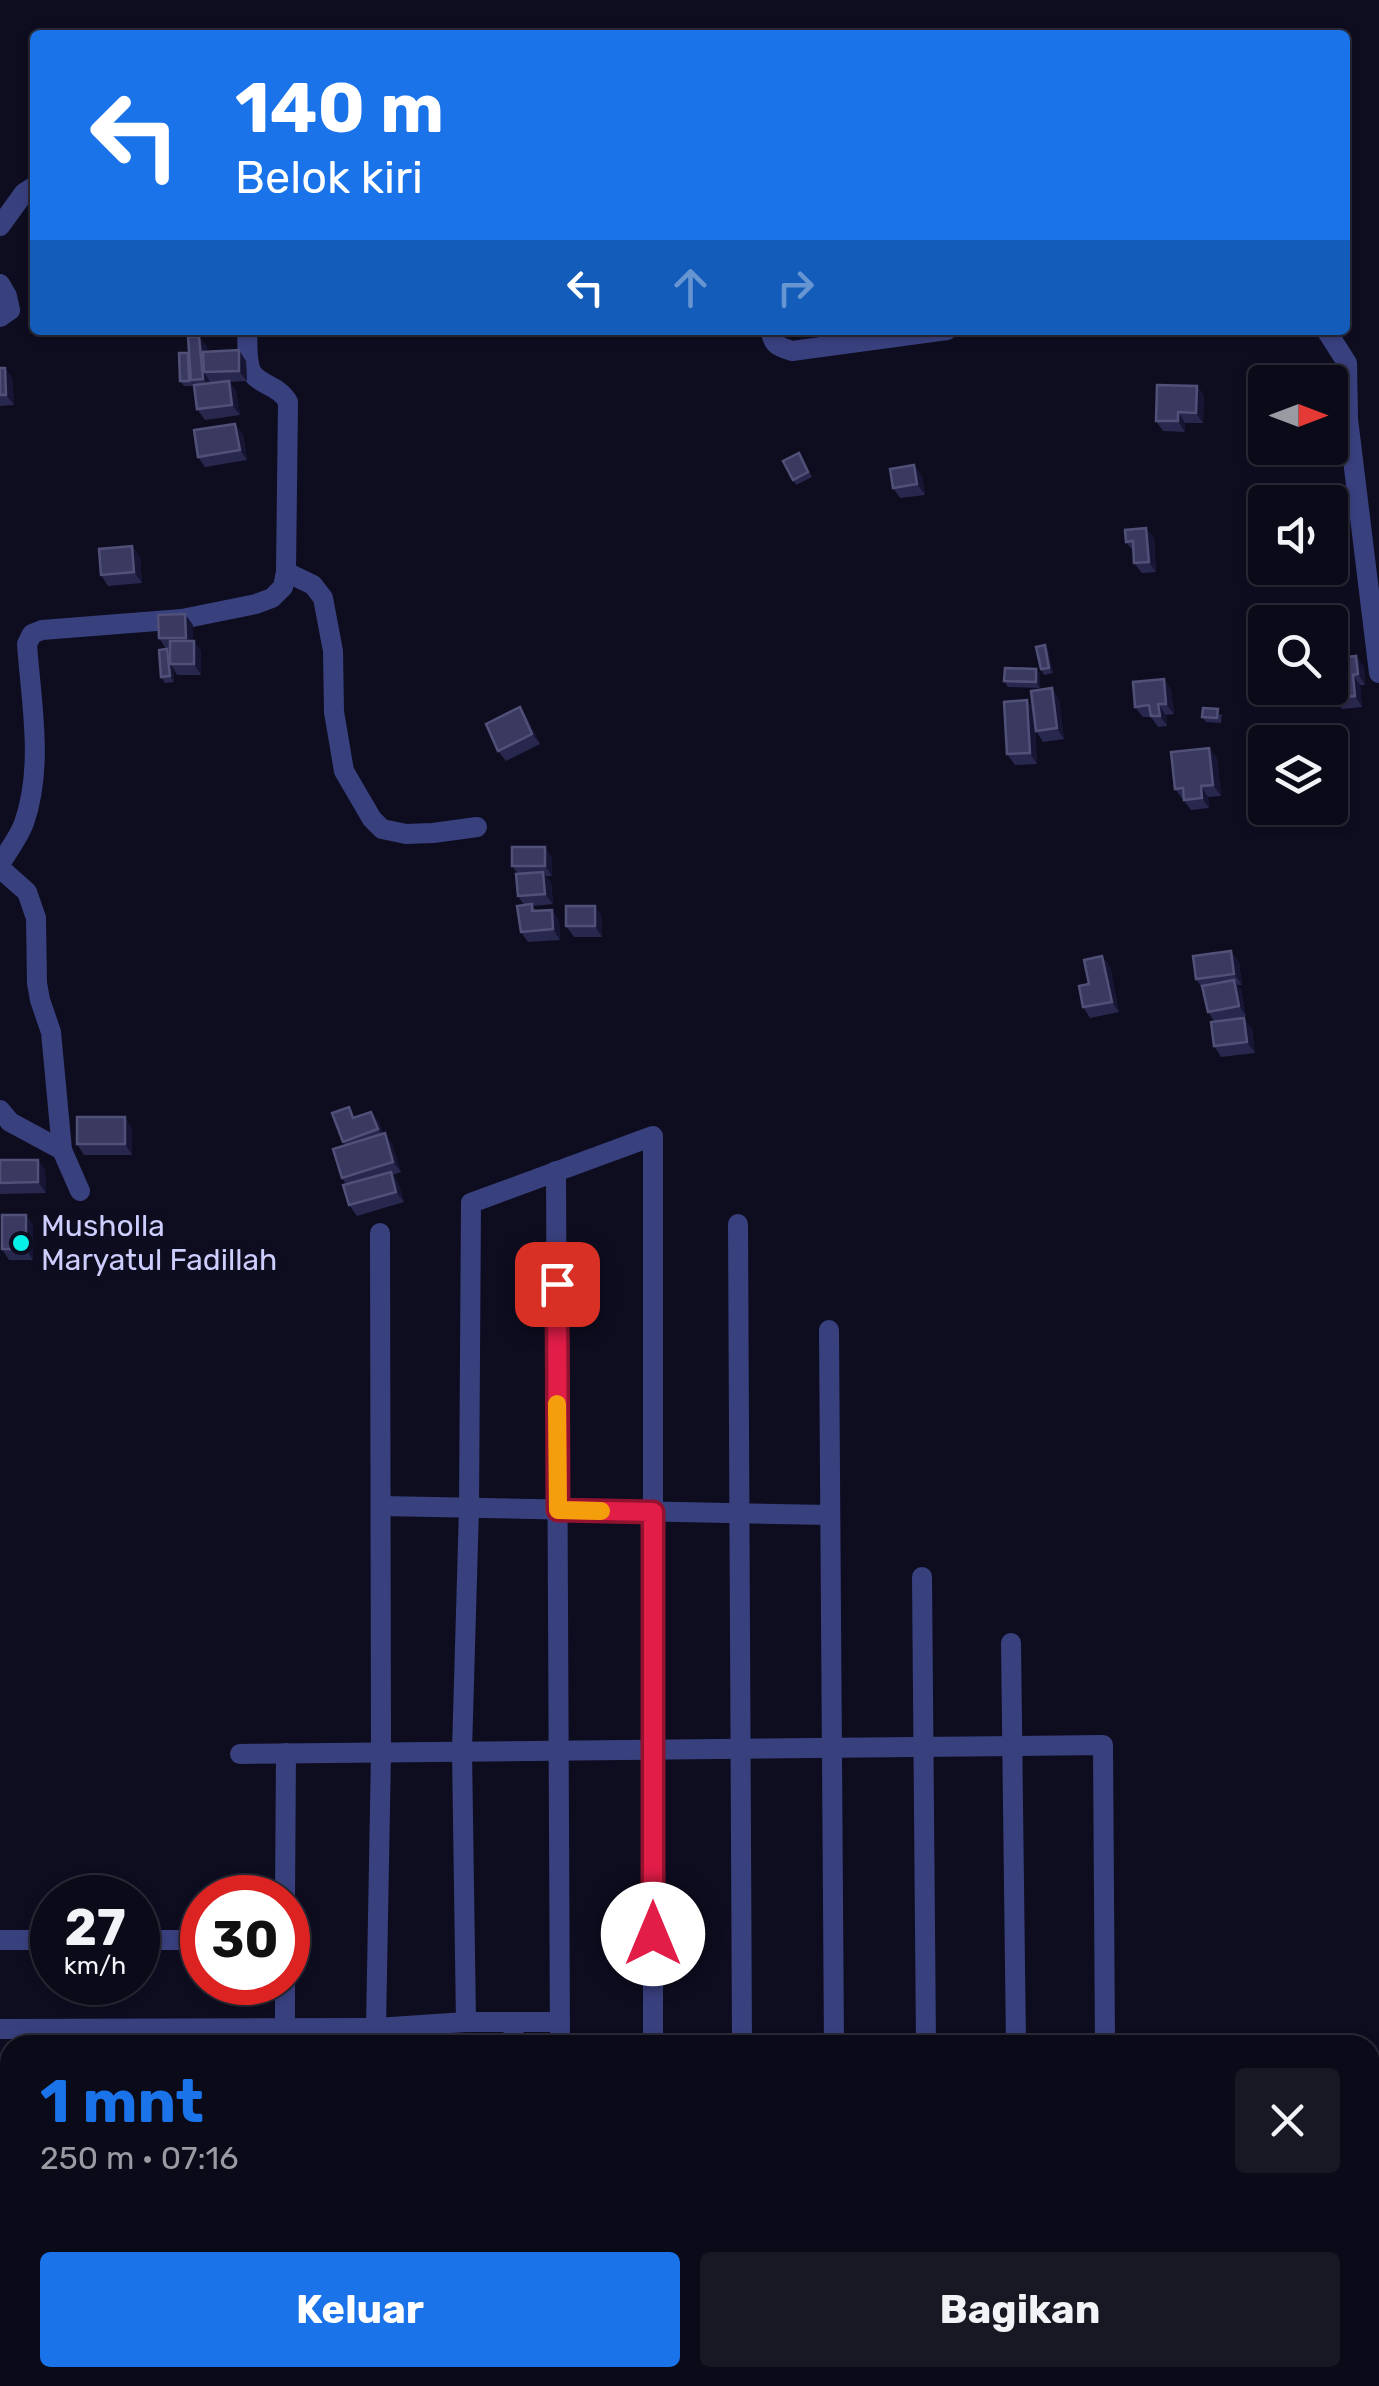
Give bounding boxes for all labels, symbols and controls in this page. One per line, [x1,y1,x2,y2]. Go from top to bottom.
text: 140 m [235,67,444,150]
icon: left [70,70,200,200]
text: Belok kiri [235,151,423,204]
icon: left [558,260,613,315]
icon: ahead [663,260,718,315]
icon: right [768,260,823,315]
north arrow [1248,365,1348,465]
map controls [1248,365,1348,825]
button: sound [1248,485,1348,585]
button: search [1248,605,1348,705]
button: layers [1248,725,1348,825]
place label: Musholla Maryatul Fadillah [41,1208,277,1278]
marker: Musholla Maryatul Fadillah [10,1232,32,1254]
pin [515,1242,600,1327]
icon: arrive [530,1257,585,1312]
speed limit sign: 30 [180,1875,310,2005]
position arrow [601,1882,705,1986]
text: 27 [64,1898,126,1958]
text: km/h [64,1951,126,1980]
text: 1 mnt [40,2066,204,2137]
button: close [1235,2068,1340,2173]
text: 250 m · 07:16 [40,2139,239,2177]
button: Keluar [40,2252,680,2367]
button: Bagikan [700,2252,1340,2367]

